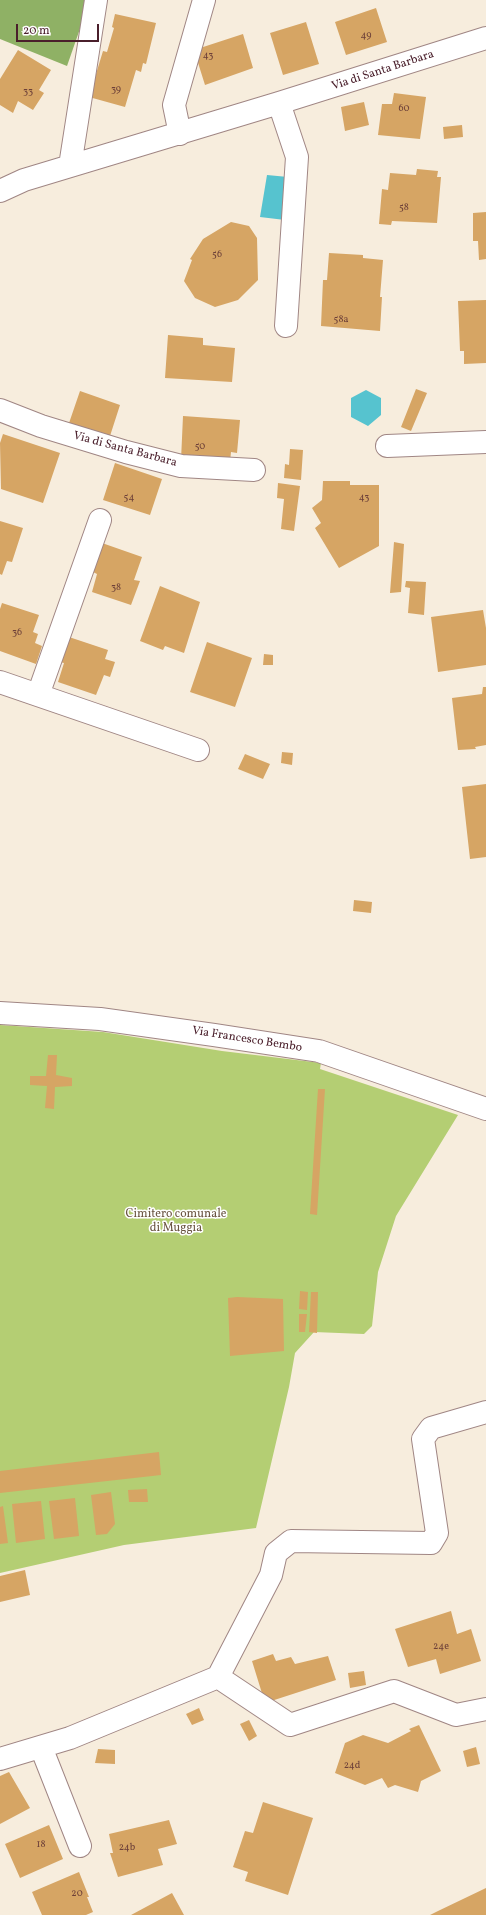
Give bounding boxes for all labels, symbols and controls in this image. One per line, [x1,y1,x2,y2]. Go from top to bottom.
scale bar [18,16,101,42]
text: 20 m [23,23,50,39]
house number: 49 [361,30,371,42]
street label: Via di Santa Barbara [330,48,436,94]
house number: 43 [203,50,213,62]
house number: 39 [111,84,121,96]
house number: 33 [23,86,33,98]
house number: 60 [398,103,410,115]
house number: 58 [399,202,409,214]
house number: 56 [212,249,222,261]
house number: 58a [334,314,348,326]
street label: Via di Santa Barbara [72,429,178,471]
house number: 50 [195,441,205,453]
house number: 54 [124,492,134,504]
house number: 43 [359,492,369,504]
house number: 38 [111,582,121,594]
house number: 36 [12,627,22,639]
street label: Via Francesco Bembo [191,1024,303,1056]
park label: Cimitero comunale di Muggia [126,1208,226,1236]
house number: 24e [433,1641,449,1653]
house number: 24d [344,1760,360,1772]
house number: 18 [37,1839,45,1851]
house number: 24b [119,1842,135,1854]
house number: 20 [71,1888,83,1900]

